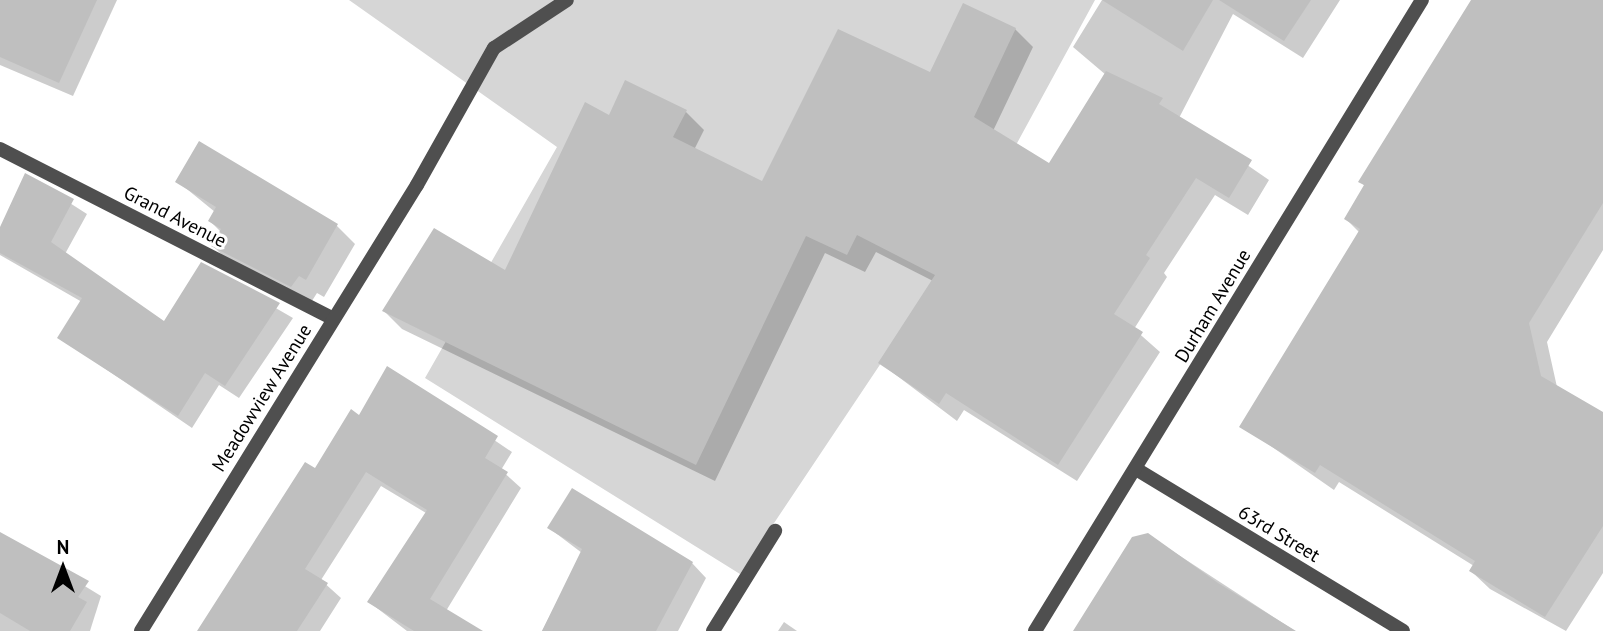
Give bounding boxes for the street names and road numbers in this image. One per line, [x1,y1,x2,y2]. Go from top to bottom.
street label: Grand Avenue [120,181,230,253]
street label: Durham Avenue [1170,245,1256,367]
street label: Meadowview Avenue [207,320,317,476]
street label: 63rd Street [1234,501,1324,567]

